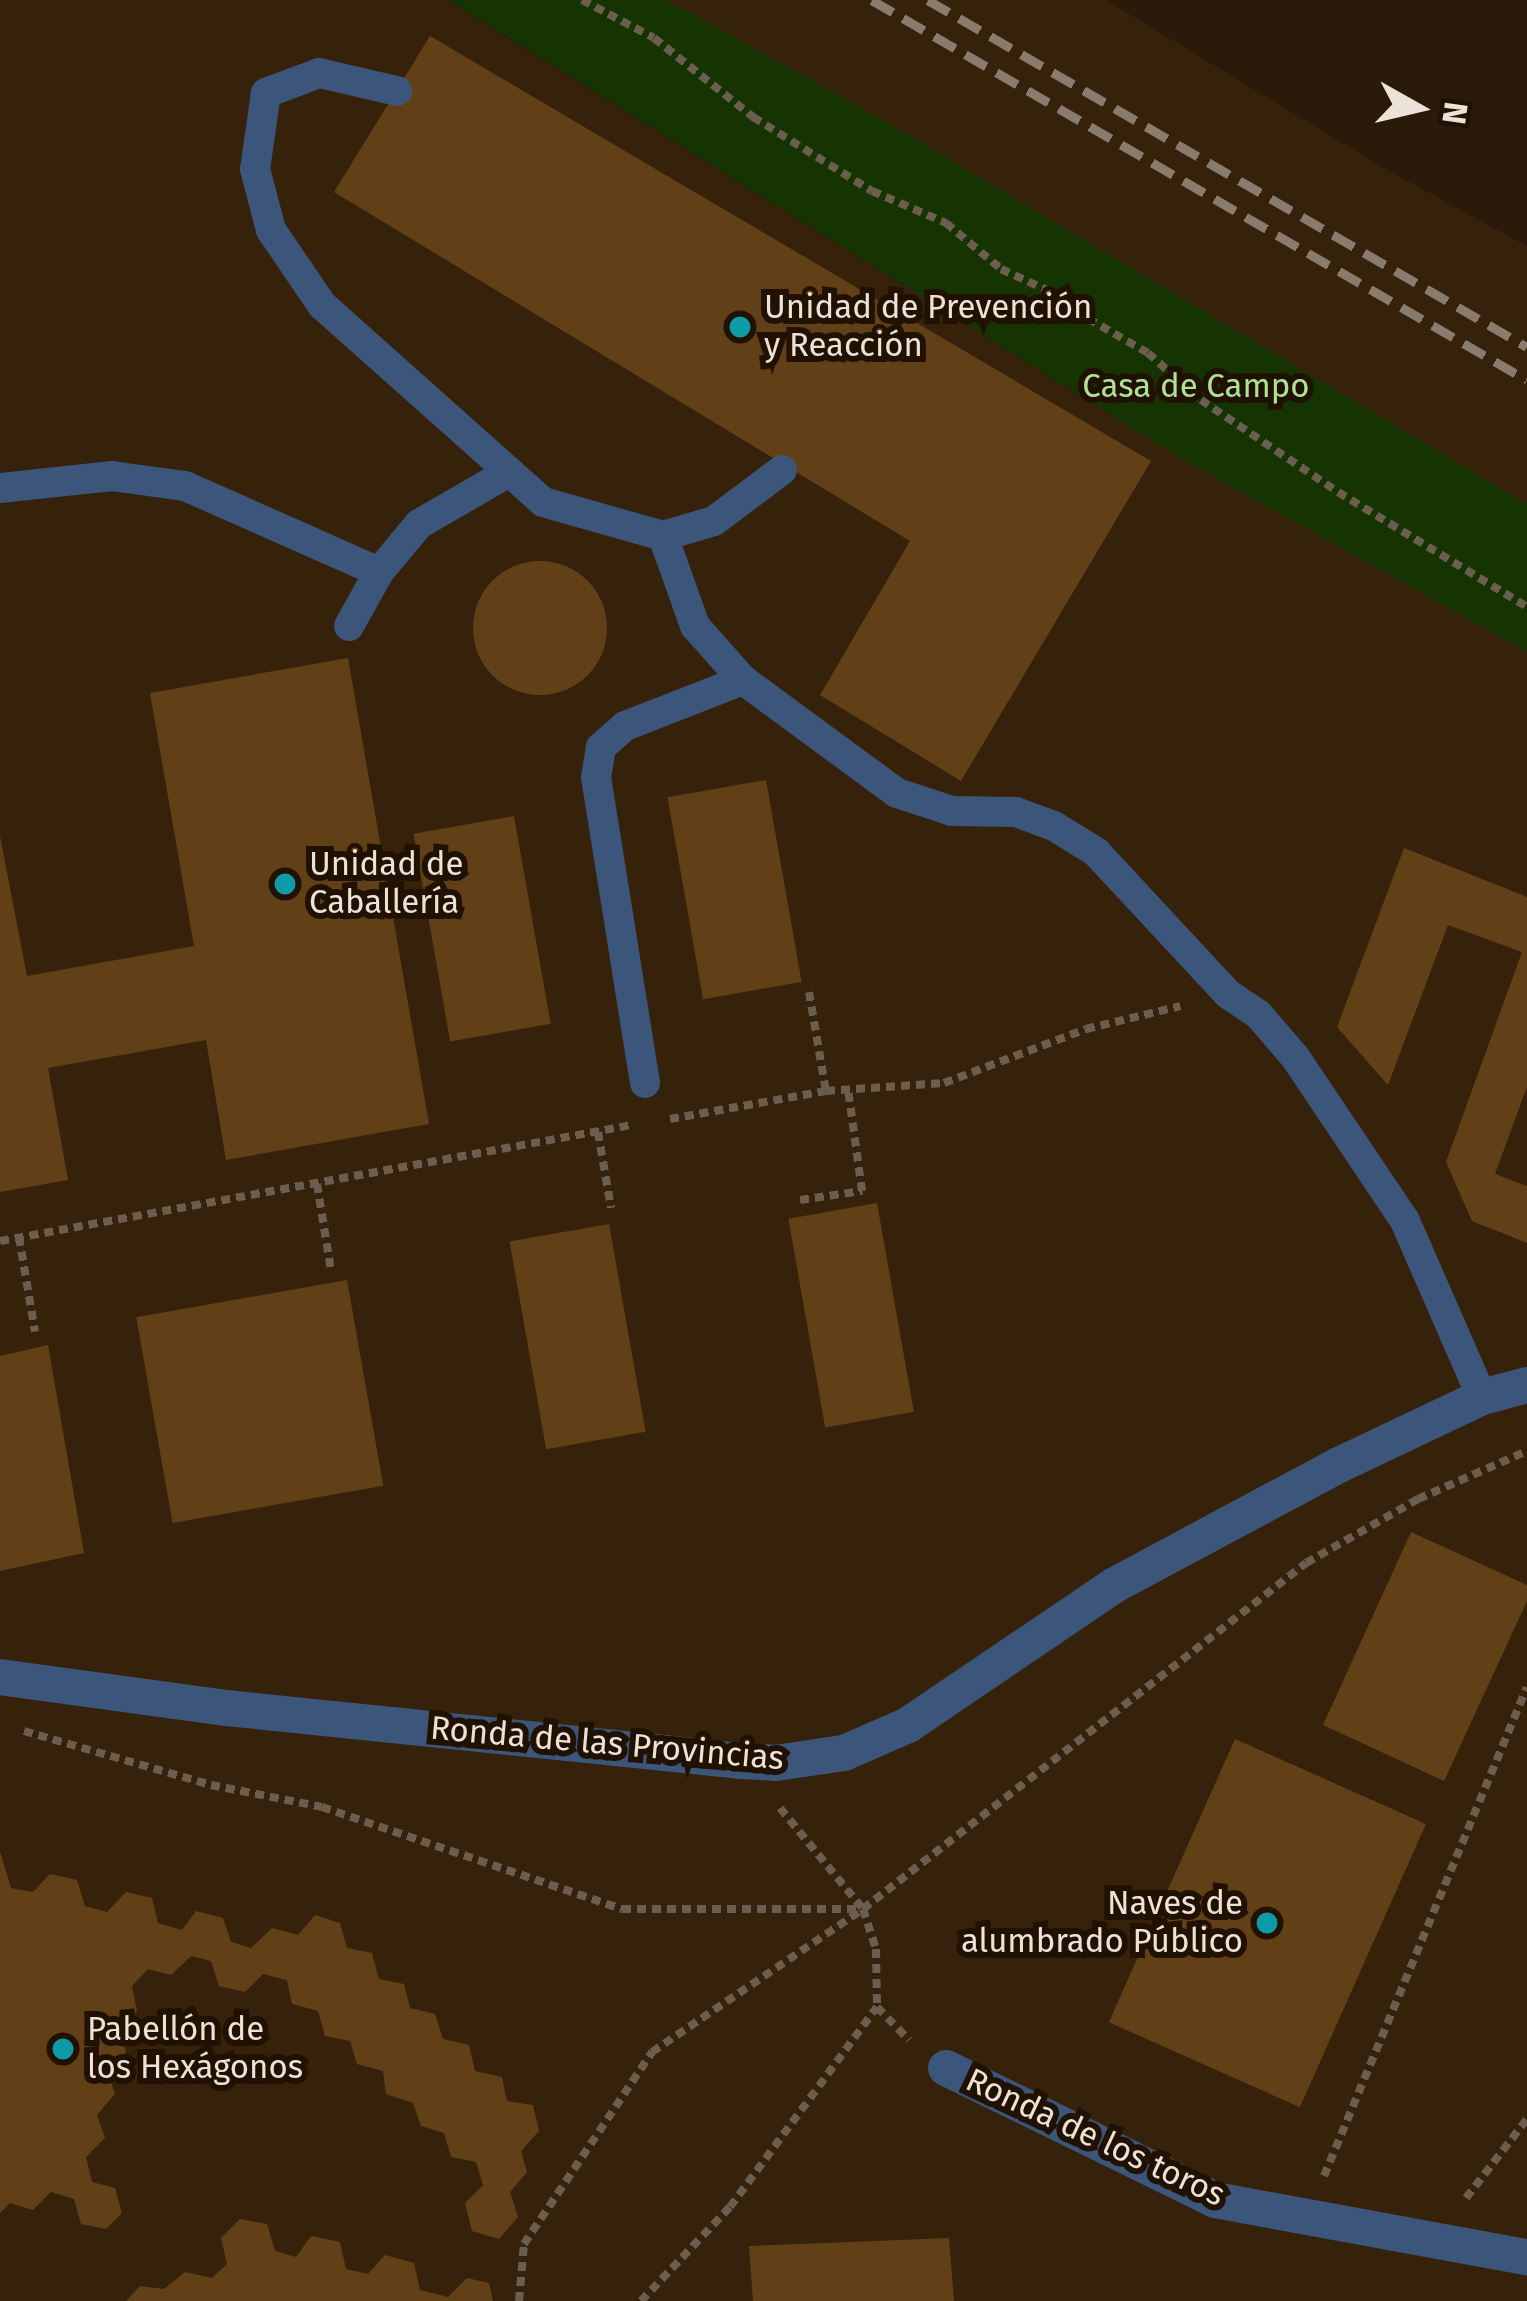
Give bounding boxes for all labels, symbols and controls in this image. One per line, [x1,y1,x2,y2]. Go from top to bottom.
north arrow [1359,48,1479,168]
text: N [1433,99,1476,127]
place label: Unidad de Prevención y Reacción [764,288,1092,366]
marker: Unidad de Prevención y Reacción [727,314,753,340]
park label: Casa de Campo [1082,367,1310,407]
place label: Unidad de Caballería [309,845,463,923]
marker: Unidad de Caballería [272,871,298,897]
street label: Ronda de las Provincias [429,1709,785,1779]
place label: Naves de alumbrado Público [961,1884,1243,1962]
marker: Naves de alumbrado Público [1254,1910,1280,1936]
place label: Pabellón de los Hexágonos [87,2010,303,2088]
marker: Pabellón de los Hexágonos [50,2036,76,2062]
street label: Ronda de los toros [959,2061,1231,2215]

